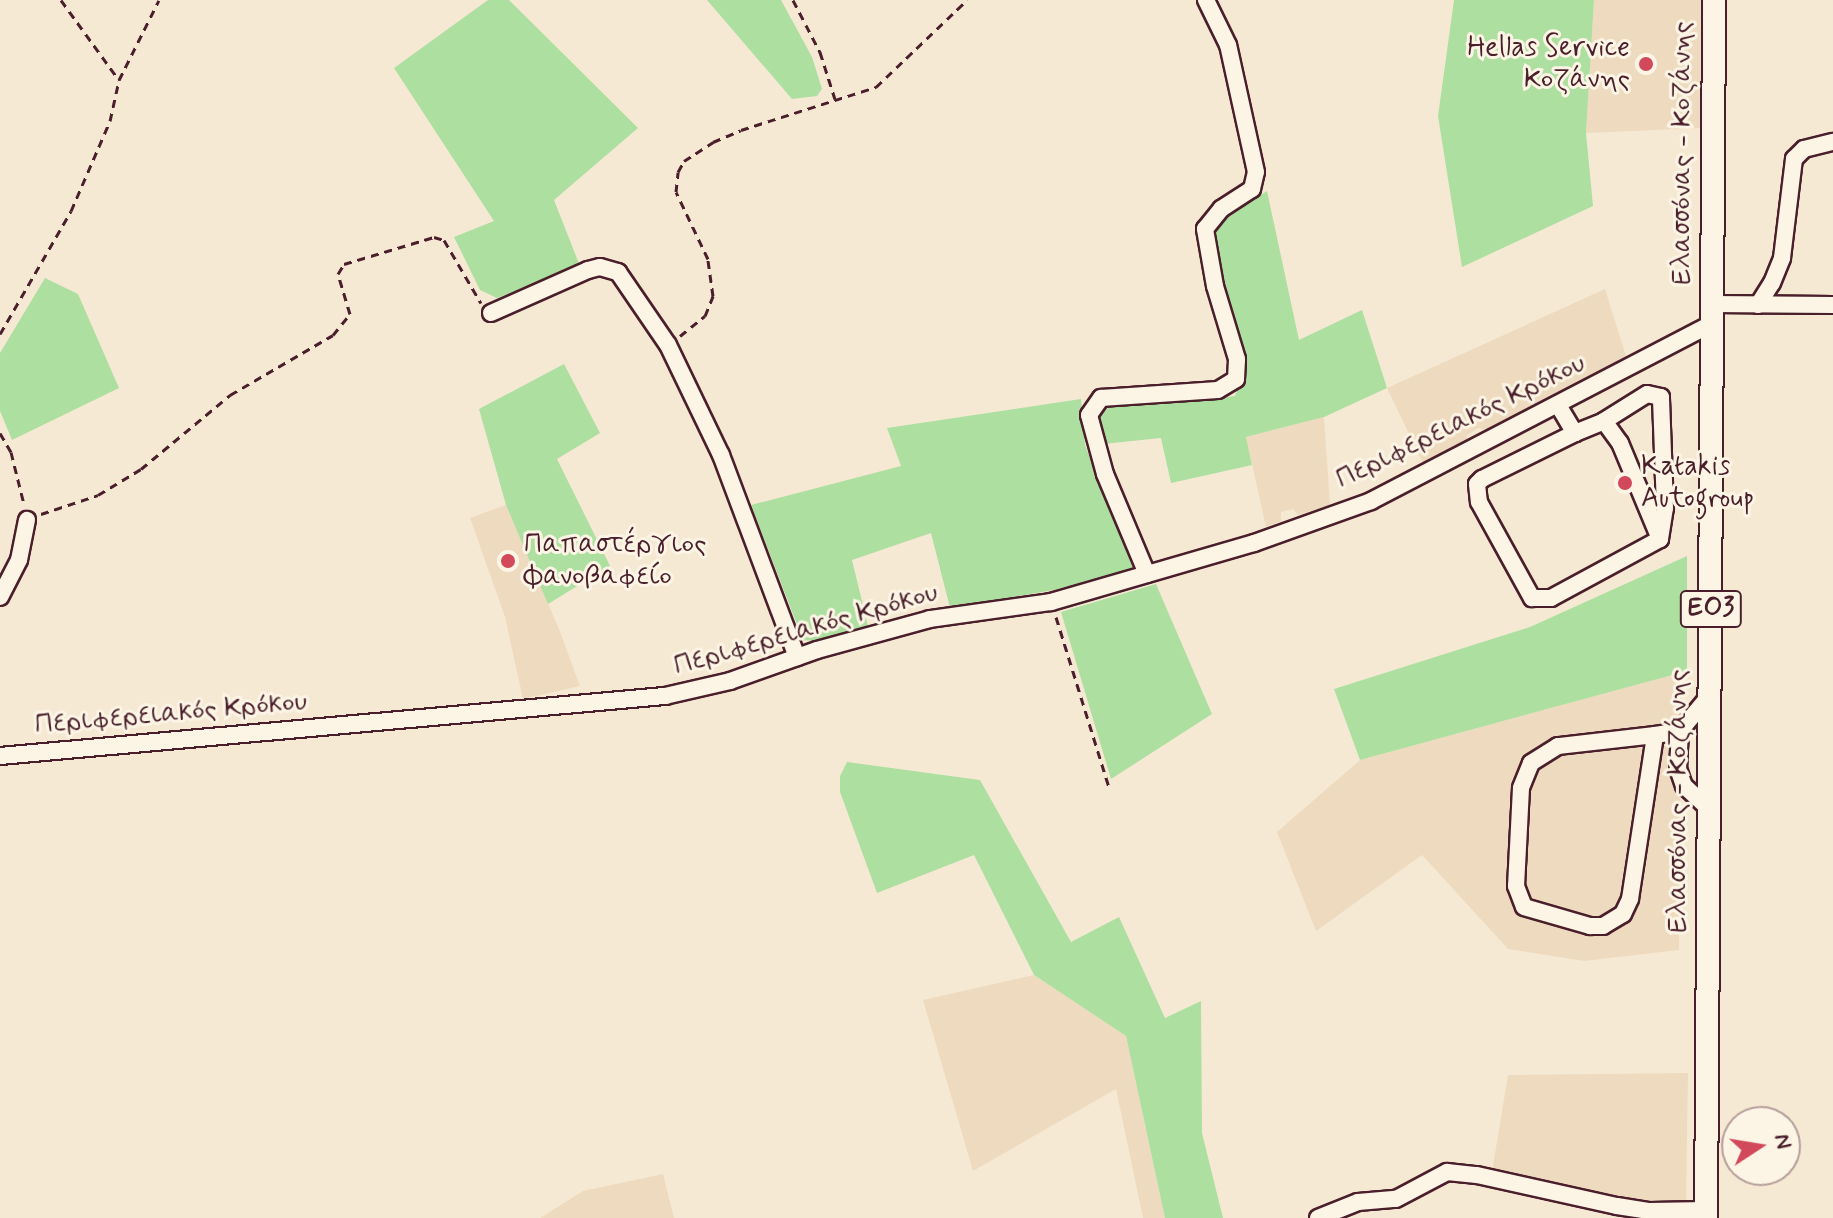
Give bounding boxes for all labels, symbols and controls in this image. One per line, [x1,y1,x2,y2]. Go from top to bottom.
street label: Ελασσόνας - Κοζάνης [1666,21,1700,285]
place label: Hellas Service Κοζάνης [1469,31,1630,97]
marker: Hellas Service Κοζάνης [1637,55,1655,73]
street label: Περιφερειακός Κρόκου [1331,347,1591,497]
place label: Katakis Autogroup [1641,450,1754,516]
marker: Katakis Autogroup [1616,474,1634,492]
place label: Παπαστέργιος Φανοβαφείο [524,528,706,594]
marker: Παπαστέργιος Φανοβαφείο [499,552,517,570]
street label: Περιφερειακός Κρόκου [670,576,942,684]
road number: ΕΟ3 [1679,587,1743,631]
street label: Ελασσόνας - Κοζάνης [1662,669,1696,933]
street label: Περιφερειακός Κρόκου [33,685,309,743]
north arrow [1721,1106,1801,1186]
text: N [1767,1131,1798,1152]

